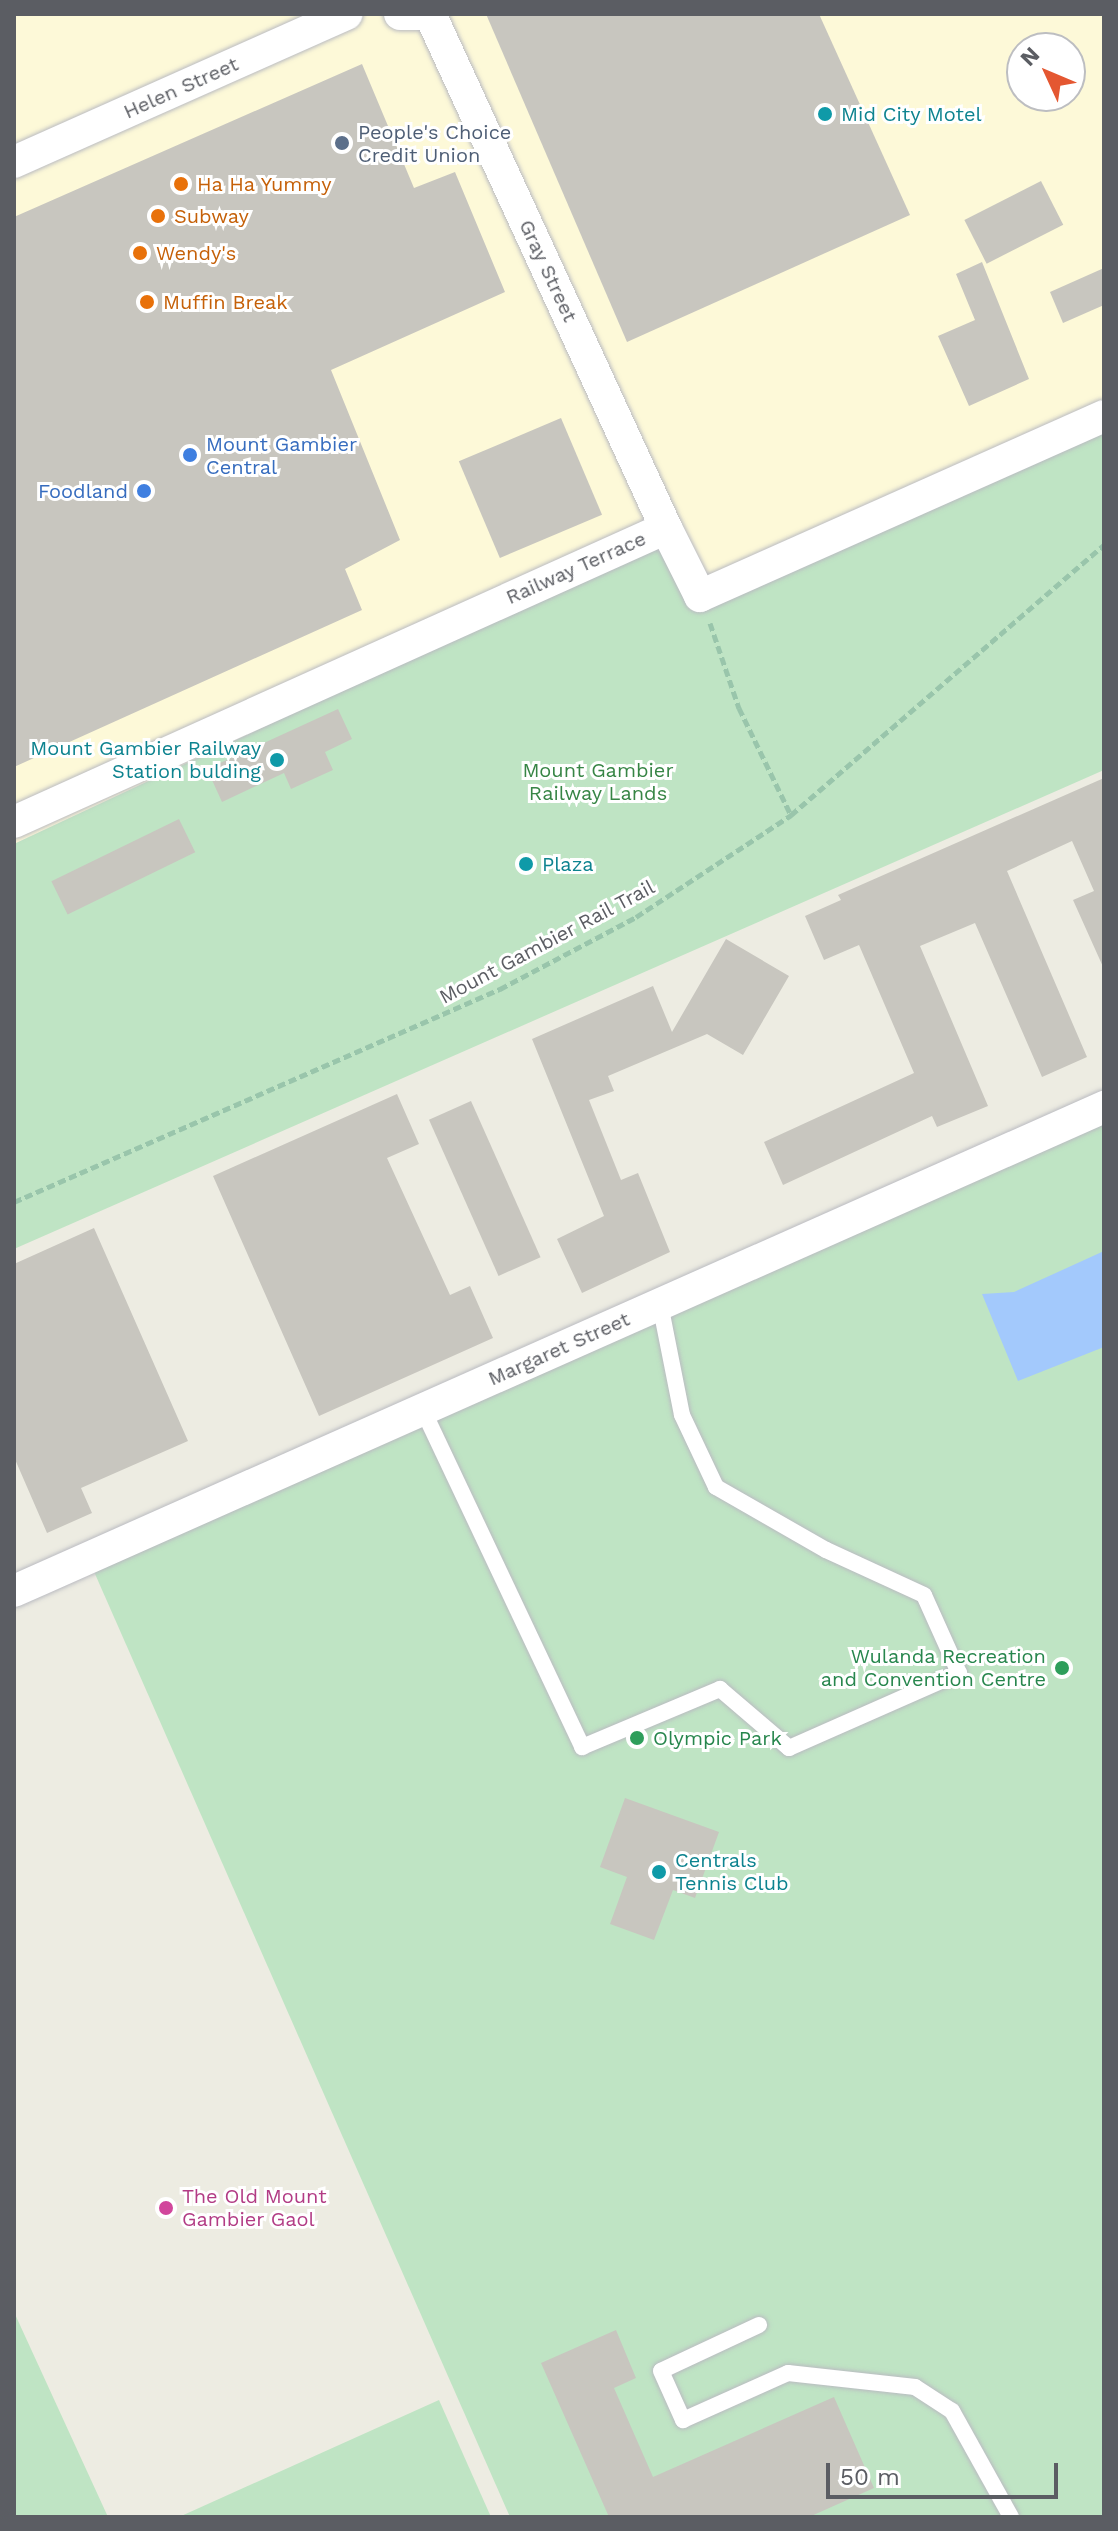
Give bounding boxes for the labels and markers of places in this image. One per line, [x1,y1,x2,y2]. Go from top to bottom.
place label: Mid City Motel [841,102,982,126]
marker: Mid City Motel [816,105,834,123]
place label: People's Choice Credit Union [358,120,511,167]
marker: People's Choice Credit Union [333,134,351,152]
place label: Ha Ha Yummy [197,172,333,196]
marker: Ha Ha Yummy [172,175,190,193]
place label: Subway [174,204,249,228]
marker: Subway [149,207,167,225]
place label: Wendy's [156,241,236,265]
marker: Wendy's [131,244,149,262]
place label: Muffin Break [163,290,288,314]
marker: Muffin Break [138,293,156,311]
place label: Mount Gambier Central [206,432,357,479]
marker: Mount Gambier Central [181,446,199,464]
place label: Foodland [38,479,128,503]
marker: Foodland [135,482,153,500]
place label: Mount Gambier Railway Station bulding [30,736,261,783]
marker: Mount Gambier Railway Station bulding [268,751,286,769]
place label: Plaza [542,852,594,876]
marker: Plaza [517,855,535,873]
place label: Wulanda Recreation and Convention Centre [821,1644,1046,1691]
marker: Wulanda Recreation and Convention Centre [1053,1659,1071,1677]
place label: Olympic Park [653,1726,782,1750]
marker: Olympic Park [628,1729,646,1747]
place label: Centrals Tennis Club [675,1848,789,1895]
marker: Centrals Tennis Club [650,1863,668,1881]
place label: The Old Mount Gambier Gaol [182,2184,327,2231]
marker: The Old Mount Gambier Gaol [157,2199,175,2217]

